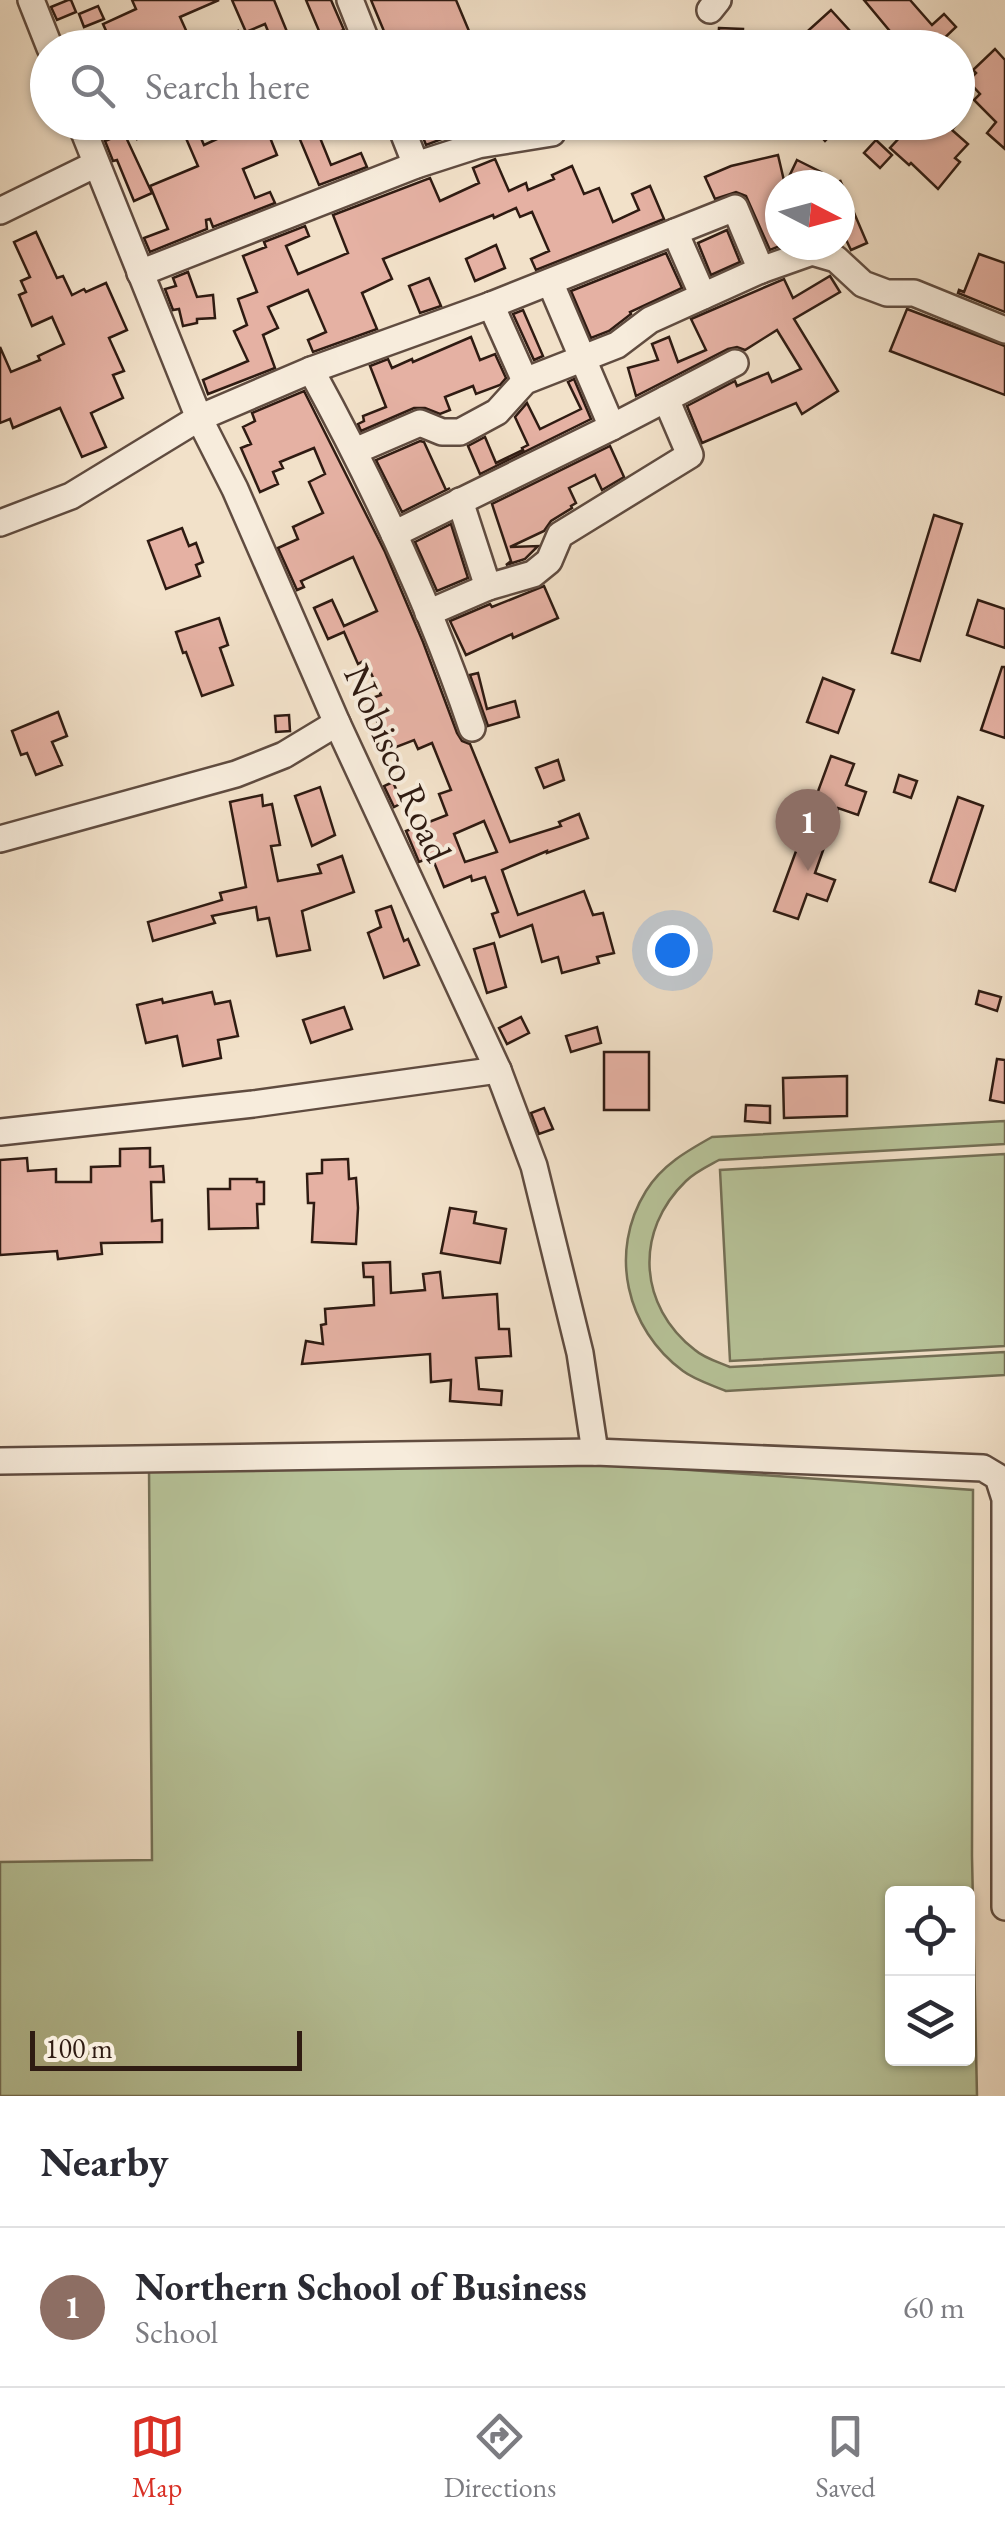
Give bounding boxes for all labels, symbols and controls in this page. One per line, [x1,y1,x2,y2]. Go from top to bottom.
search box [30,30,975,140]
icon: search [65,58,120,113]
text: Search here [145,61,310,110]
north arrow [765,170,855,260]
street label: Nobisco Road [333,657,464,870]
pin: 1 [776,788,840,871]
your location [647,925,698,976]
map controls [885,1886,975,2066]
button: locate [885,1886,975,1976]
button: layers [885,1976,975,2066]
scale bar [30,2026,302,2070]
text: 100 m [45,2030,113,2066]
text: Nearby [40,2134,169,2189]
text: Northern School of Business [135,2262,587,2311]
text: 1 [64,2286,81,2328]
text: 60 m [903,2286,965,2328]
text: School [135,2311,218,2353]
tab: Map [130,2409,185,2505]
tab: Directions [444,2409,556,2505]
tab: Saved [815,2409,875,2505]

